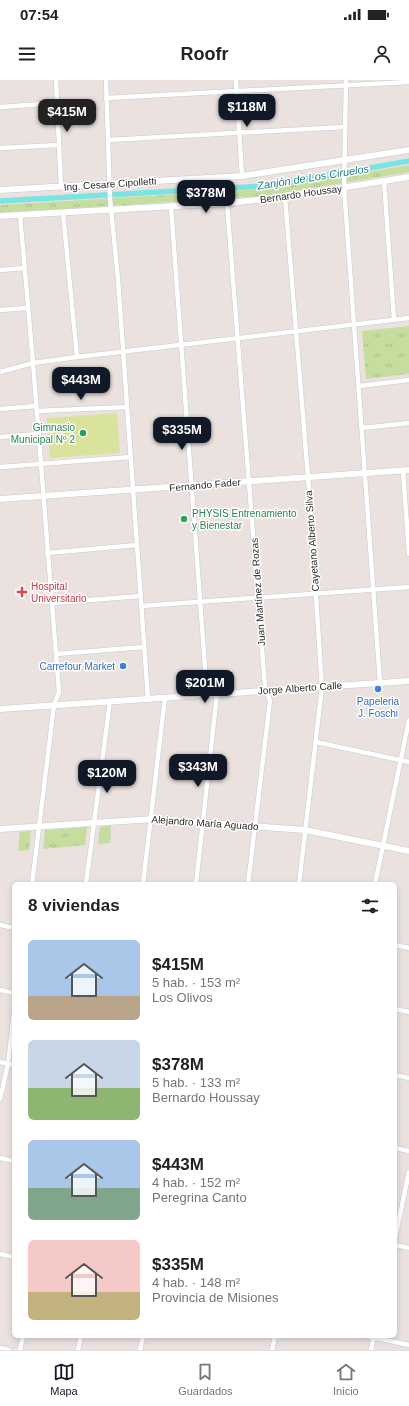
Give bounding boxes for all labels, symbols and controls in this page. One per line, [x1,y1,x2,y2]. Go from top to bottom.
text: 07:54 [20,6,58,23]
icon: menu [16,43,38,65]
icon: person [371,43,393,65]
text: Roofr [181,44,229,64]
pin: $118M [219,94,275,128]
pin: $415M [39,99,95,133]
text: $118M [227,99,267,114]
text: $415M [47,104,87,119]
water label: Zanjón de Los Ciruelos [255,162,370,192]
street label: Ing. Cesare Cipolletti [63,175,157,193]
pin: $378M [178,180,234,214]
street label: Bernardo Houssay [259,183,343,205]
text: $378M [186,185,226,200]
pin: $443M [53,367,109,401]
text: $443M [61,372,101,387]
pin: $335M [154,417,210,451]
place label: Gimnasio Municipal Nº 2 [11,422,75,445]
text: $335M [162,422,202,437]
marker: Gimnasio Municipal Nº 2 [78,428,88,438]
street label: Fernando Fader [169,476,242,494]
street label: Cayetano Alberto Silva [303,490,321,592]
place label: PHYSIS Entrenamiento y Bienestar [192,508,297,531]
marker: PHYSIS Entrenamiento y Bienestar [179,514,189,524]
street label: Juan Martínez de Rozas [249,538,267,646]
place label: Hospital Universitario [31,581,87,604]
marker: Hospital Universitario [16,586,28,598]
place label: Carrefour Market [39,661,115,672]
marker: Carrefour Market [118,661,128,671]
pin: $201M [177,670,233,704]
text: $201M [185,675,225,690]
street label: Jorge Alberto Calle [257,680,343,696]
marker: Papeleria J. Foschi [373,684,383,694]
place label: Papeleria J. Foschi [357,696,400,719]
pin: $343M [170,754,226,788]
text: $343M [178,759,218,774]
pin: $120M [79,760,135,794]
text: $120M [87,765,127,780]
street label: Alejandro María Aguado [151,814,259,832]
icon: filters [359,895,381,917]
text: 8 viviendas [28,896,120,915]
text: $415M [152,955,204,974]
icon: home [60,956,108,1004]
text: 5 hab. · 153 m² [152,975,240,990]
text: Los Olivos [152,990,213,1005]
text: $378M [152,1055,204,1074]
icon: home [60,1056,108,1104]
text: 5 hab. · 133 m² [152,1075,240,1090]
text: Bernardo Houssay [152,1090,260,1105]
text: $443M [152,1155,204,1174]
icon: home [60,1156,108,1204]
text: 4 hab. · 152 m² [152,1175,240,1190]
text: Peregrina Canto [152,1190,247,1205]
text: $335M [152,1255,204,1274]
icon: home [60,1256,108,1304]
text: 4 hab. · 148 m² [152,1275,240,1290]
text: Provincia de Misiones [152,1290,278,1305]
tab: Mapa [50,1361,78,1397]
tab: Guardados [178,1361,233,1397]
tab: Inicio [333,1361,359,1397]

